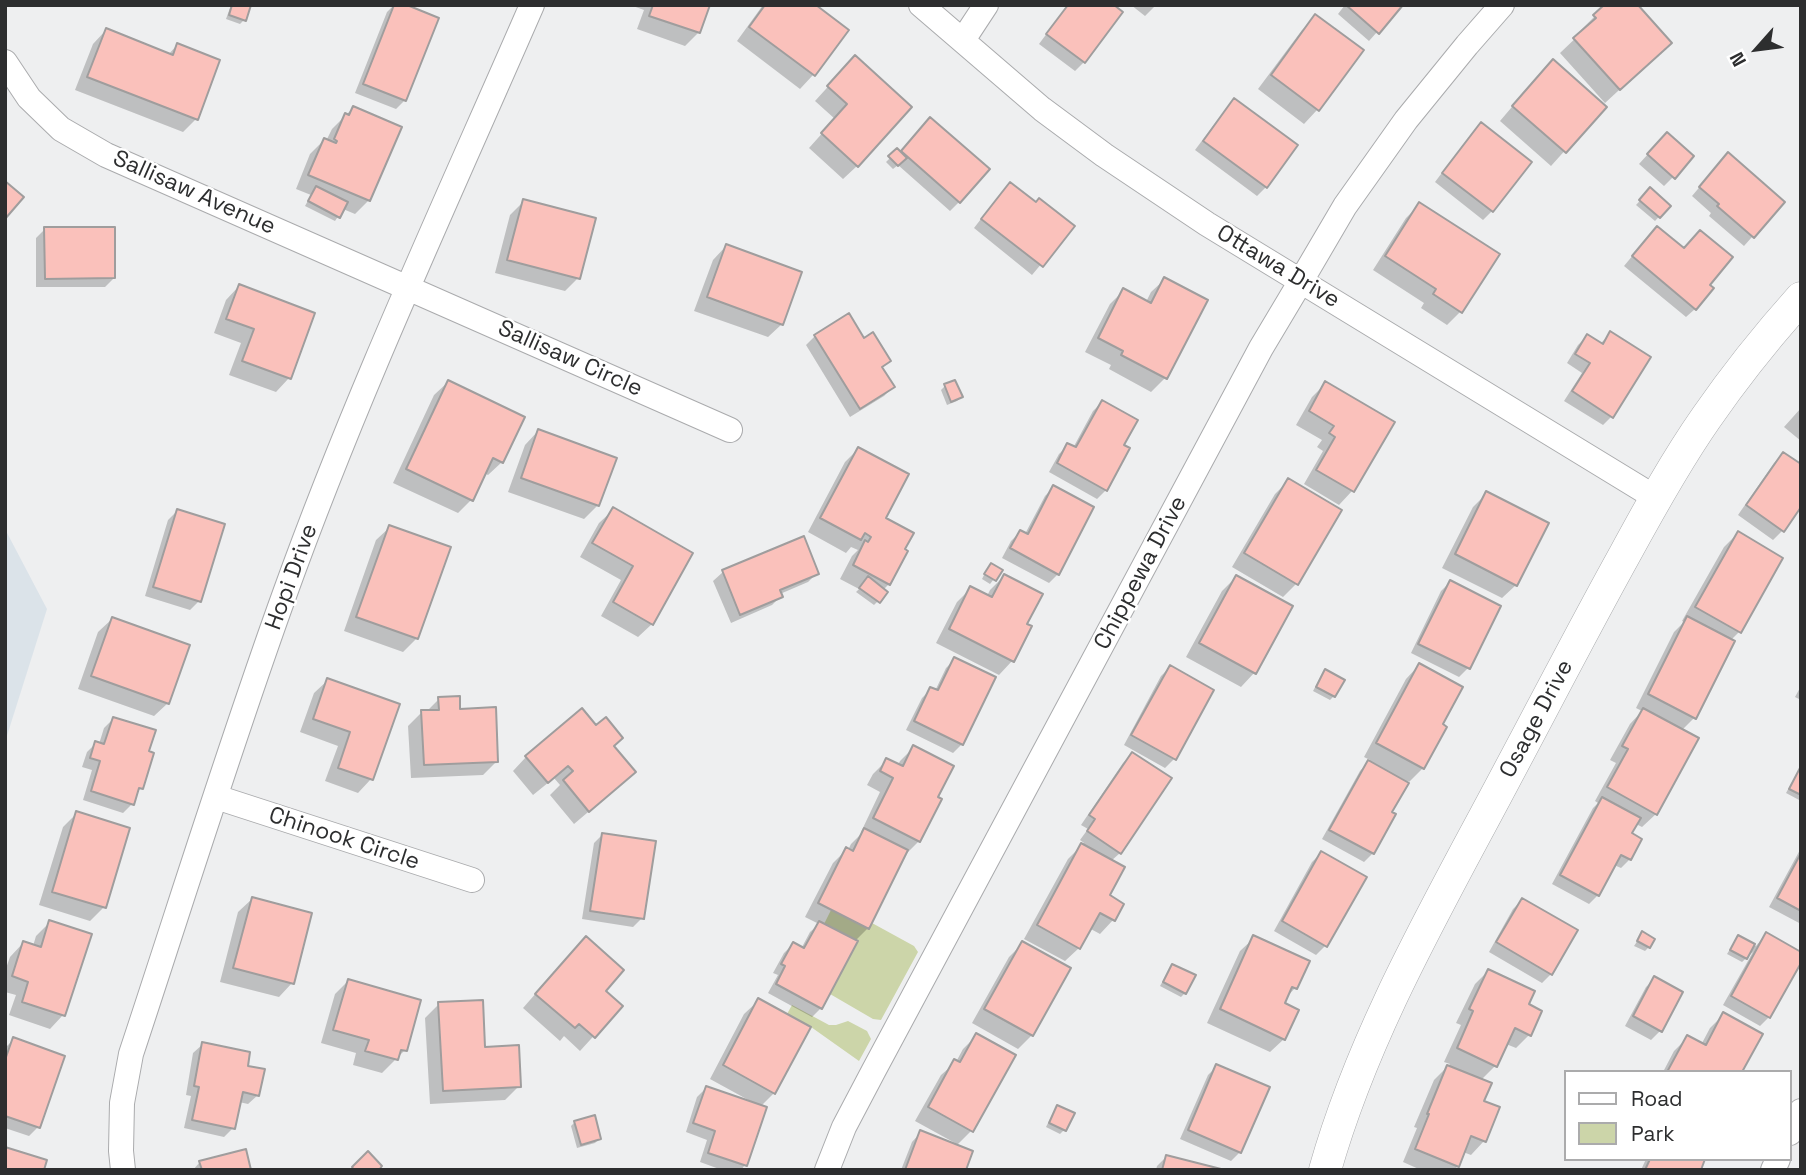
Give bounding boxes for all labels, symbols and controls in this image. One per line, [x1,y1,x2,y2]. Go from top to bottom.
north arrow [1722,14,1792,84]
text: N [1724,48,1752,71]
street label: Sallisaw Avenue [109,145,279,241]
street label: Ottawa Drive [1211,219,1345,315]
street label: Sallisaw Circle [493,315,647,403]
street label: Chippewa Drive [1089,491,1193,655]
street label: Hopi Drive [260,520,324,634]
street label: Osage Drive [1494,655,1580,783]
street label: Chinook Circle [265,802,423,876]
legend [1564,1070,1792,1161]
text: Road [1631,1085,1683,1112]
text: Park [1631,1120,1675,1147]

